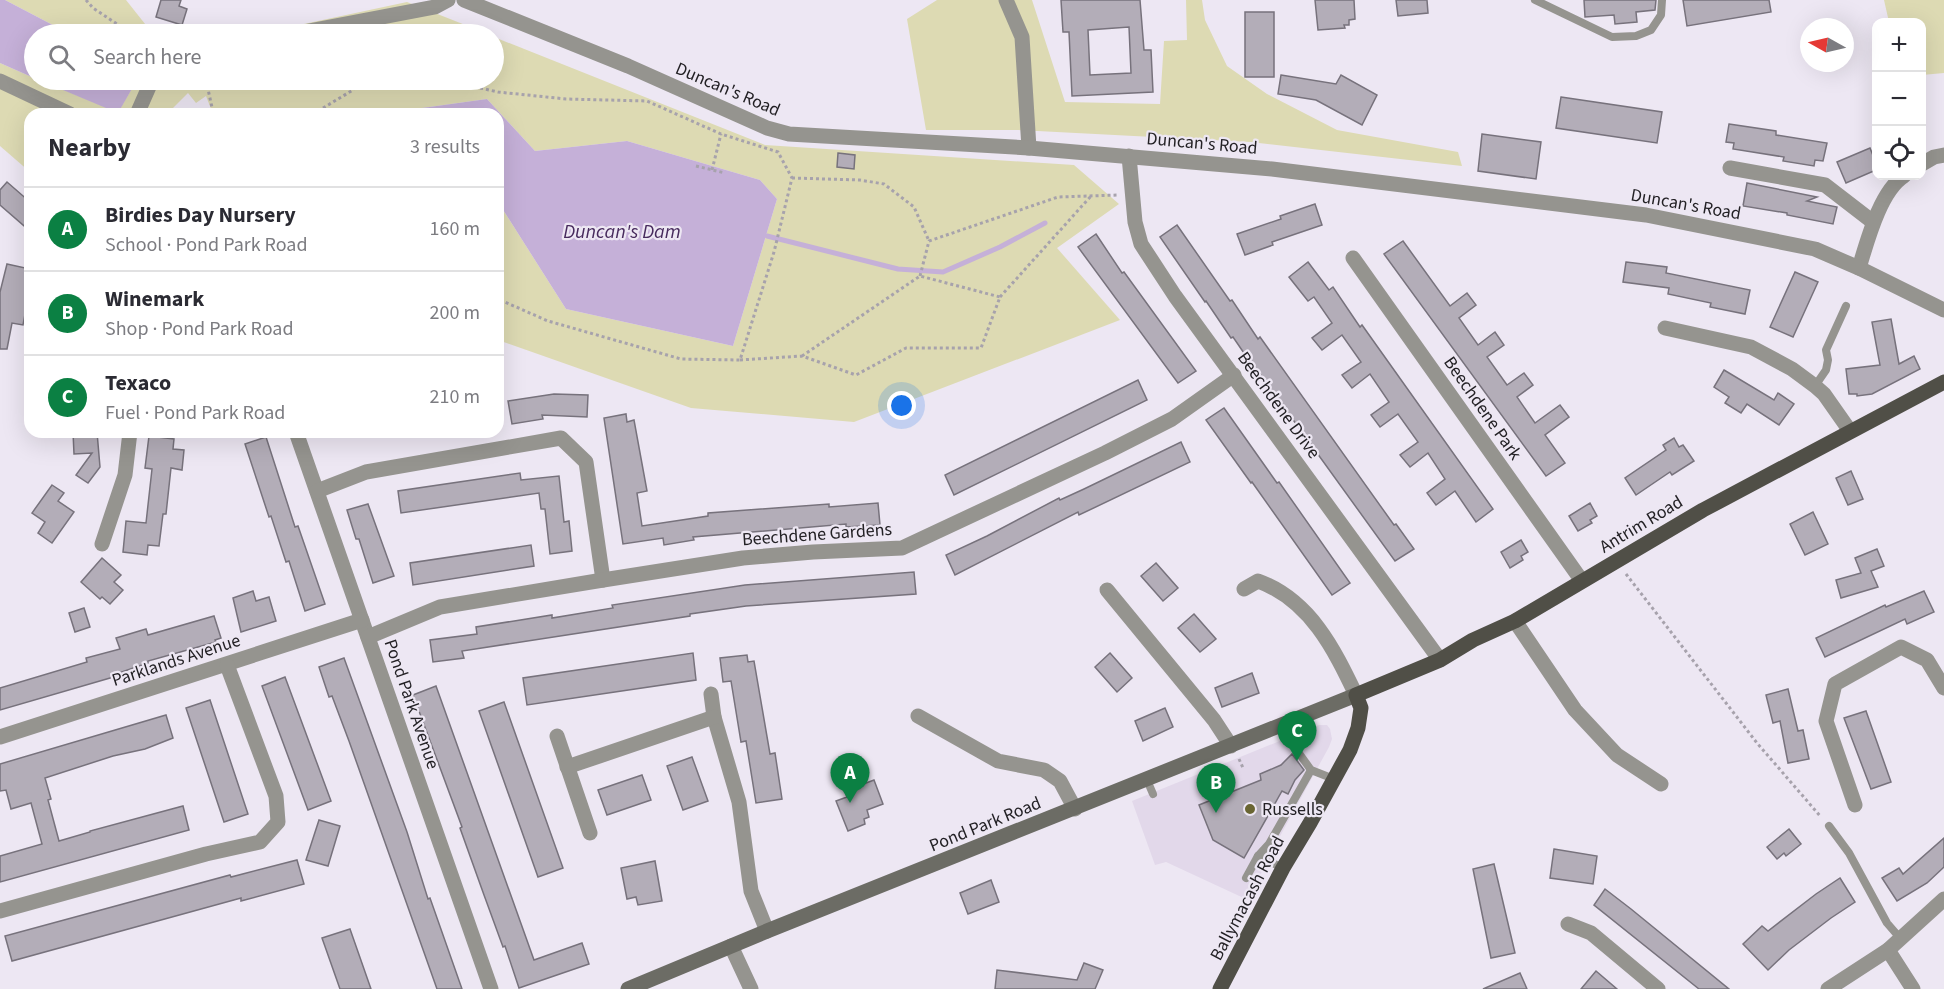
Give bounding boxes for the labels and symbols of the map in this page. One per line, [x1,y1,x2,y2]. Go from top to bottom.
north arrow [1800,18,1854,72]
street label: Duncan's Road [672,56,784,123]
street label: Duncan's Road [1145,126,1259,161]
street label: Duncan's Road [1629,182,1743,226]
water label: Duncan's Dam [563,218,681,246]
street label: Beechdene Drive [1231,347,1326,464]
street label: Beechdene Park [1438,351,1528,465]
your location [887,391,916,420]
street label: Antrim Road [1595,490,1688,559]
street label: Beechdene Gardens [741,517,893,552]
street label: Parklands Avenue [109,628,244,693]
street label: Pond Park Avenue [378,636,445,772]
pin: C [1278,712,1316,761]
pin: A [830,754,870,803]
pin: B [1196,764,1236,813]
street label: Pond Park Road [925,791,1045,858]
place label: Russells [1262,797,1323,822]
marker: Russells [1243,802,1257,816]
street label: Ballymacash Road [1204,831,1291,965]

